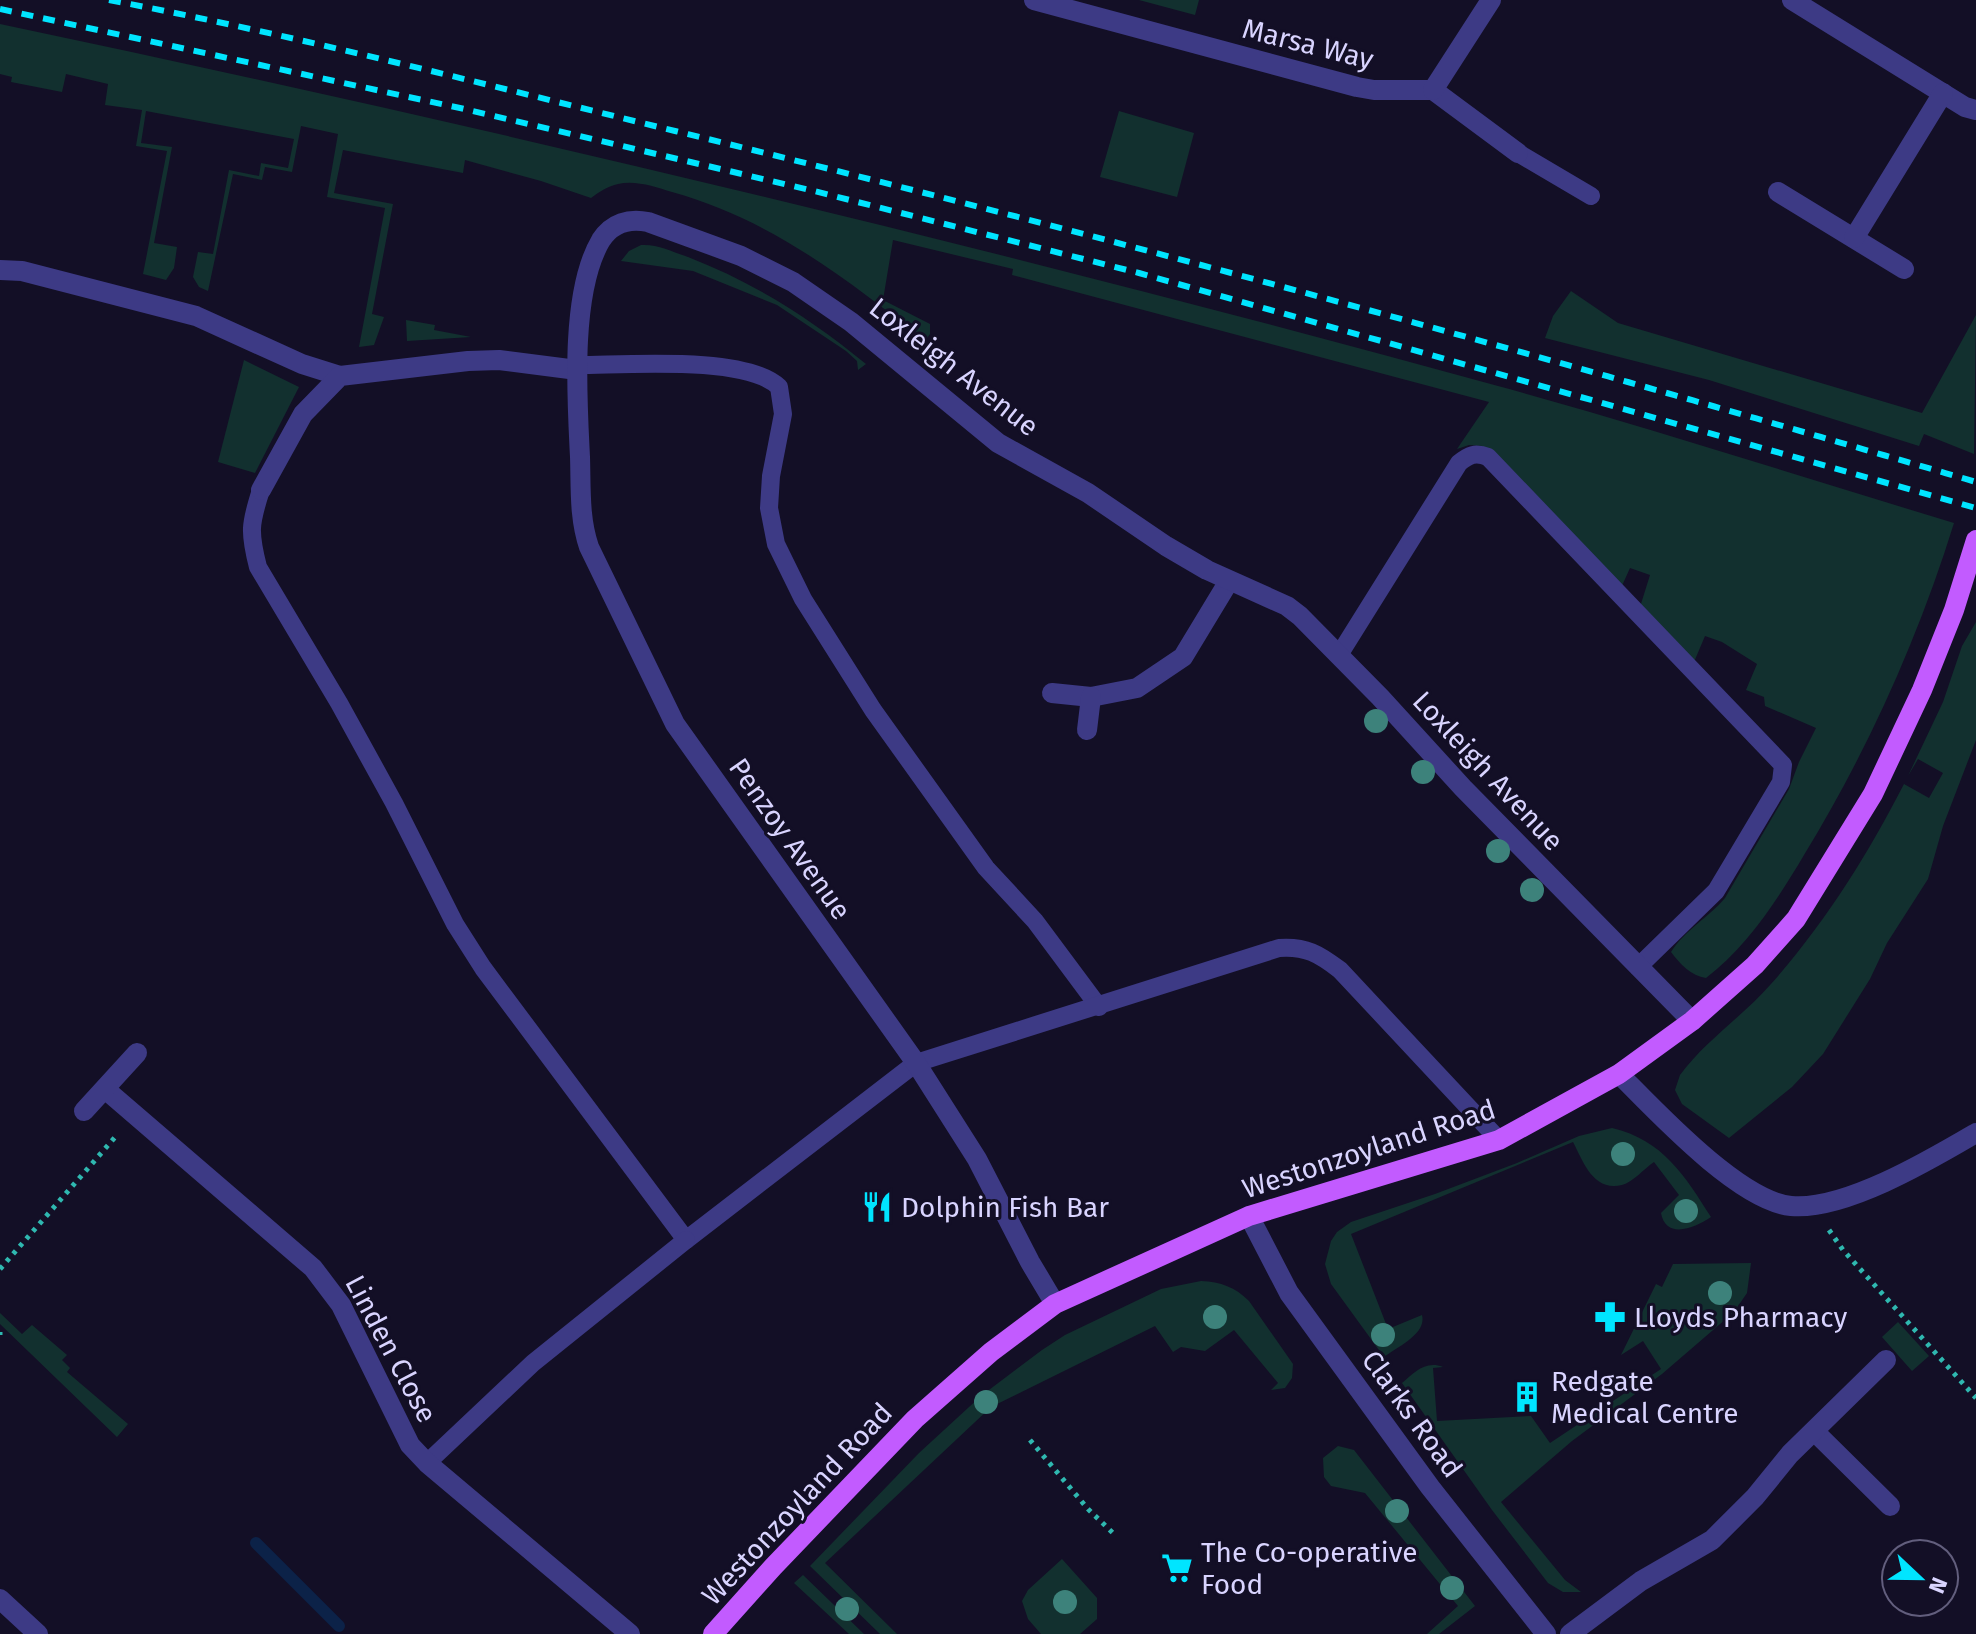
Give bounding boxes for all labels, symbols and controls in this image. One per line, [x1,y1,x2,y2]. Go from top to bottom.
street label: Marsa Way [1239,12,1377,76]
street label: Loxleigh Avenue [863,291,1045,443]
street label: Loxleigh Avenue [1406,685,1570,857]
street label: Penzoy Avenue [722,752,858,926]
street label: Westonzoyland Road [1238,1092,1500,1206]
restaurant icon: Dolphin Fish Bar [860,1190,894,1224]
place label: Dolphin Fish Bar [901,1191,1109,1224]
street label: Linden Close [338,1270,444,1428]
pharmacy icon: Lloyds Pharmacy [1593,1300,1627,1334]
place label: Lloyds Pharmacy [1634,1301,1848,1334]
street label: Clarks Road [1355,1344,1469,1484]
place label: Redgate Medical Centre [1551,1365,1739,1430]
building icon: Redgate Medical Centre [1510,1380,1544,1414]
street label: Westonzoyland Road [695,1396,899,1612]
place label: The Co-operative Food [1201,1536,1418,1601]
north arrow [1880,1538,1960,1618]
supermarket icon: The Co-operative Food [1160,1551,1194,1585]
text: N [1923,1573,1953,1597]

